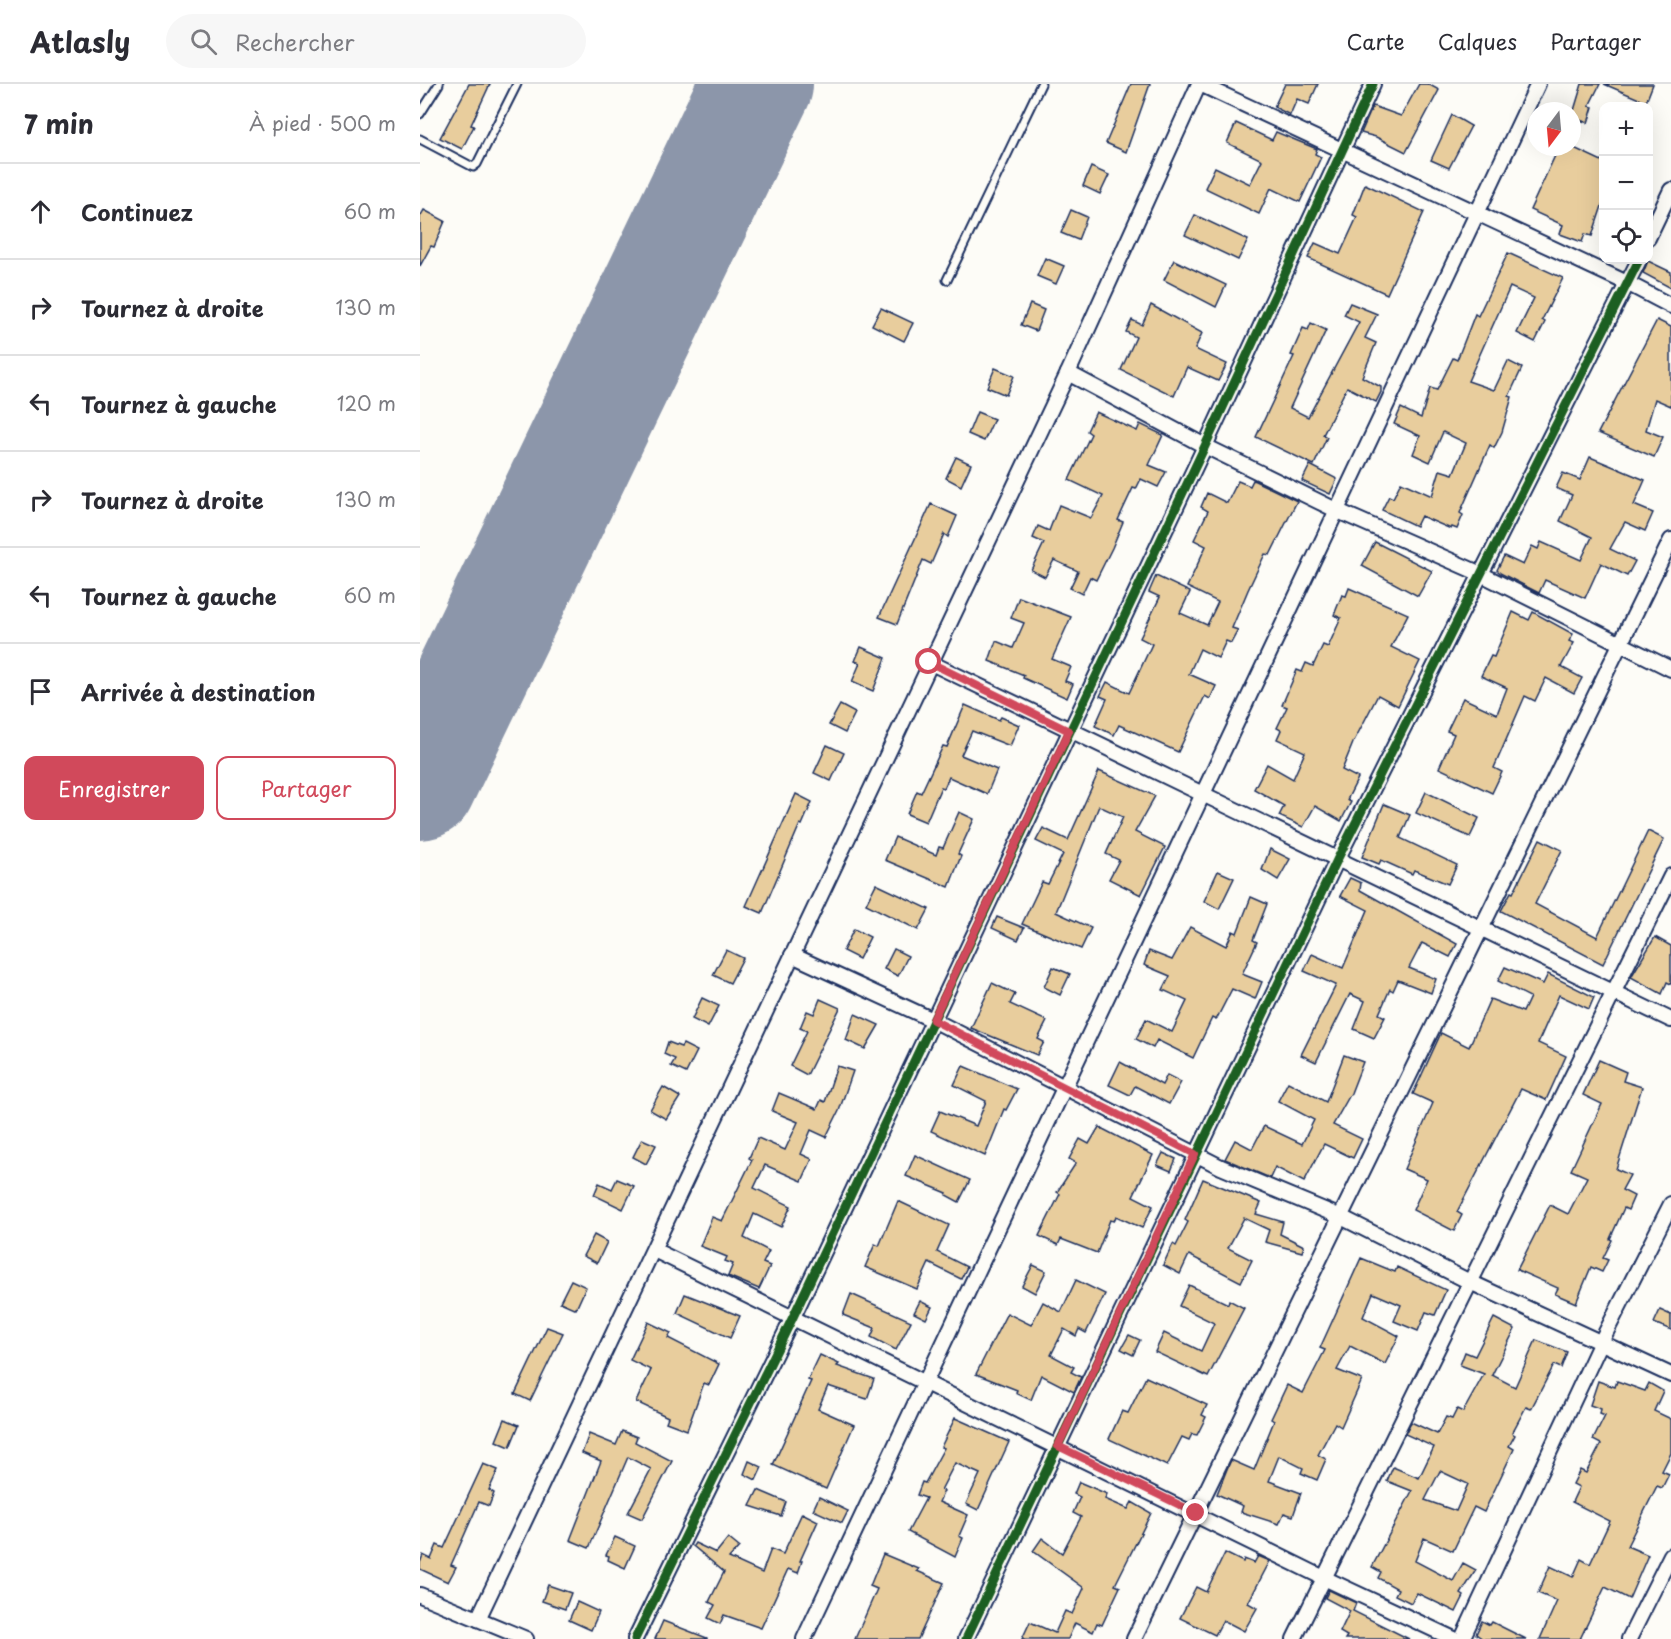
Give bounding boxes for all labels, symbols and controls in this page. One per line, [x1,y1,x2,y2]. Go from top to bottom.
search box [166,14,586,68]
text: Atlasly [30,20,130,63]
icon: search [187,25,220,58]
text: Rechercher [235,25,355,58]
text: Carte [1347,25,1405,57]
text: Calques [1438,25,1517,57]
text: Partager [1550,25,1641,57]
north arrow [1527,102,1581,156]
map controls [1599,102,1653,264]
button: + [1599,102,1653,156]
text: 7 min [24,104,94,143]
text: À pied · 500 m [249,108,396,138]
button: − [1599,156,1653,210]
icon: ahead [24,195,57,228]
text: Continuez [81,195,193,228]
text: 60 m [344,196,396,226]
button: locate [1599,210,1653,264]
icon: right [24,291,57,324]
text: Tournez à droite [81,291,264,324]
text: 130 m [336,292,396,322]
icon: left [24,387,57,420]
text: Tournez à gauche [81,387,277,420]
text: 120 m [337,388,396,418]
icon: right [24,483,57,516]
text: Tournez à droite [81,483,264,516]
text: 130 m [336,484,396,514]
icon: left [24,579,57,612]
text: Tournez à gauche [81,579,277,612]
text: 60 m [344,580,396,610]
route start [915,648,941,674]
icon: arrive [24,675,57,708]
text: Arrivée à destination [81,675,315,708]
button: Enregistrer [24,756,204,820]
button: Partager [216,756,396,820]
route end [1182,1499,1208,1525]

